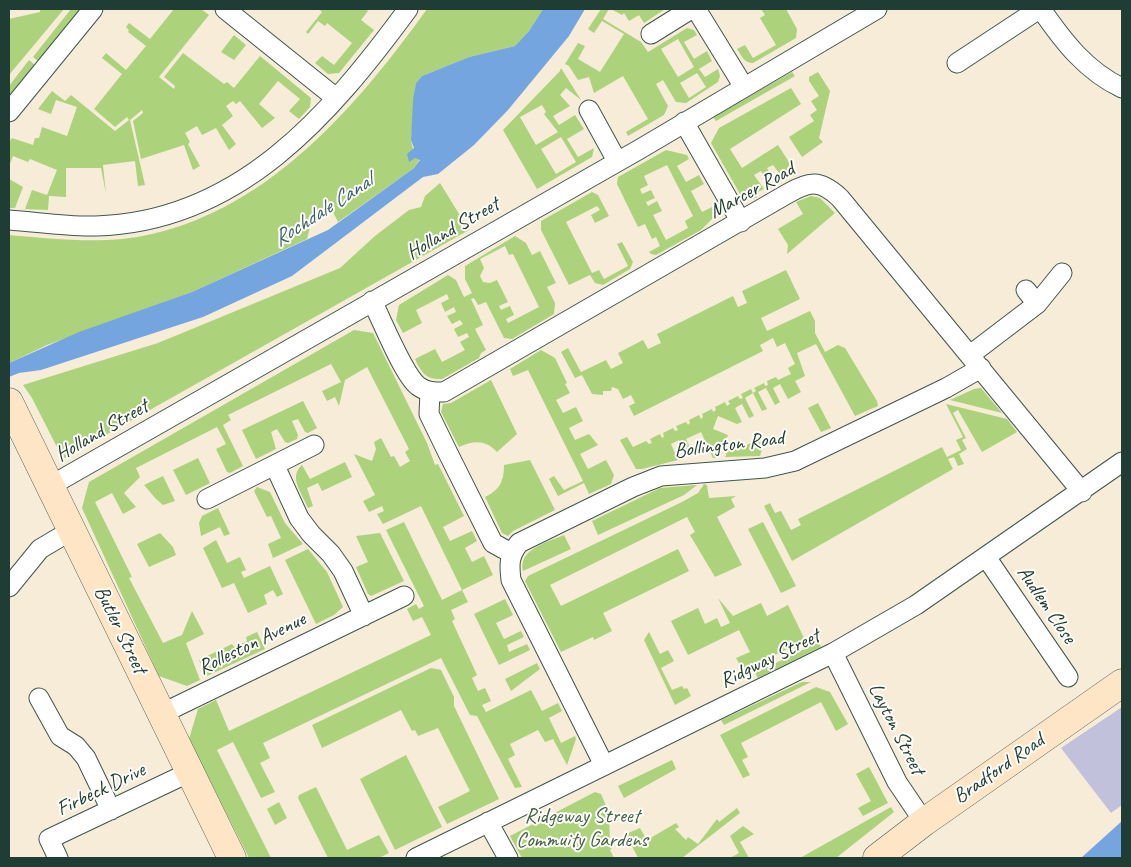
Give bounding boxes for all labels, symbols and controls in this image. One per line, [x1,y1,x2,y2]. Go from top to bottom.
street label: Marcer Road [705,157,799,225]
water label: Rochdale Canal [268,169,378,253]
street label: Holland Street [402,192,504,266]
street label: Holland Street [51,394,153,468]
street label: Bollington Road [673,426,785,464]
street label: Audlem Close [1011,561,1081,649]
street label: Butler Street [88,582,152,678]
street label: Rolleston Avenue [194,607,310,681]
street label: Ridgway Street [716,624,824,694]
street label: Layton Street [862,679,930,779]
street label: Bradford Road [949,728,1049,810]
street label: Firbeck Drive [53,758,149,822]
park label: Ridgeway Street Commuity Gardens [516,803,648,853]

